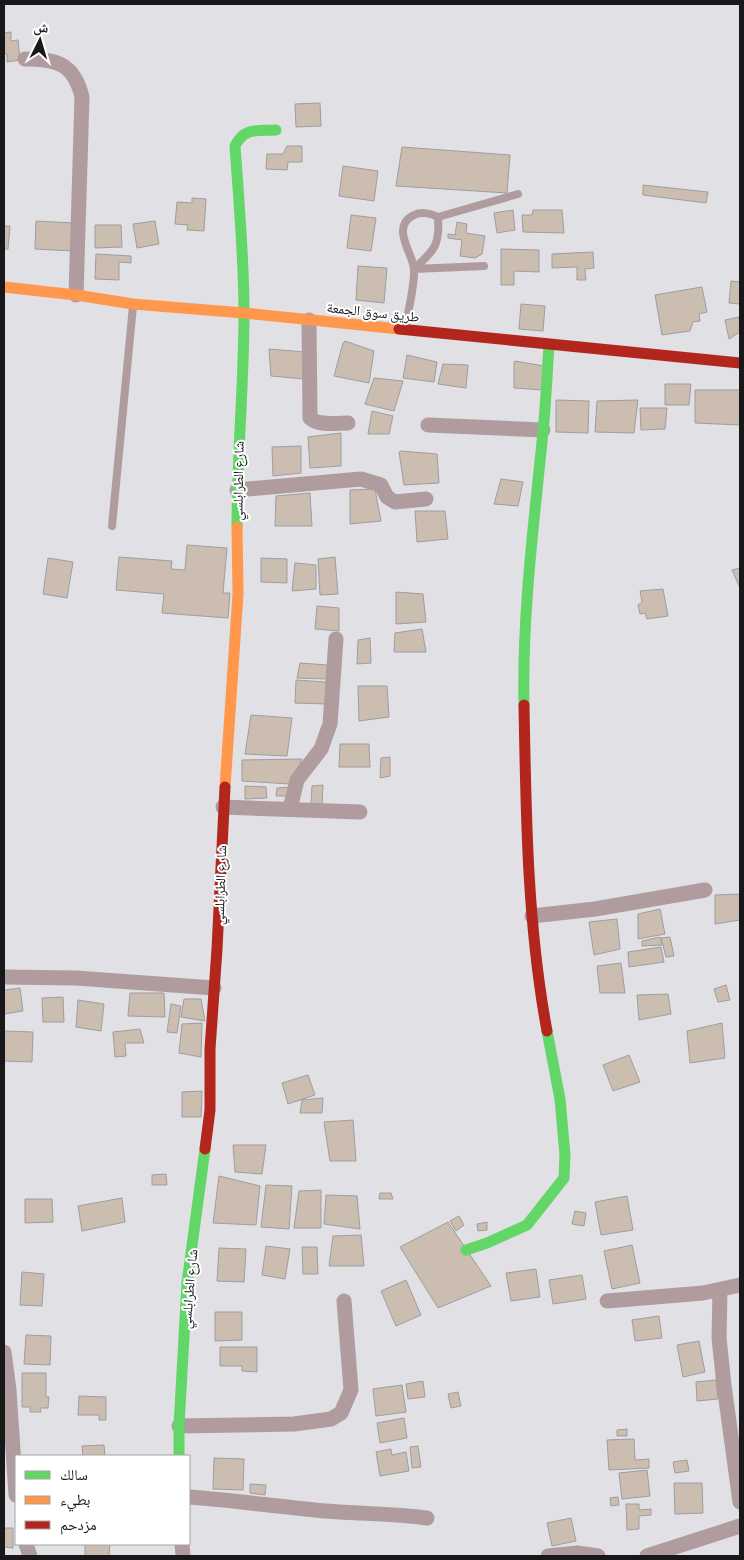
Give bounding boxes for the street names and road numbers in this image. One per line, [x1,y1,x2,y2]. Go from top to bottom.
street label: طريق سوق الجمعة [326,296,420,327]
street label: شارع الطرابلسي [226,441,250,521]
street label: شارع الطرابلسي [208,845,233,925]
street label: شارع الطرابلسي [175,1248,204,1330]

